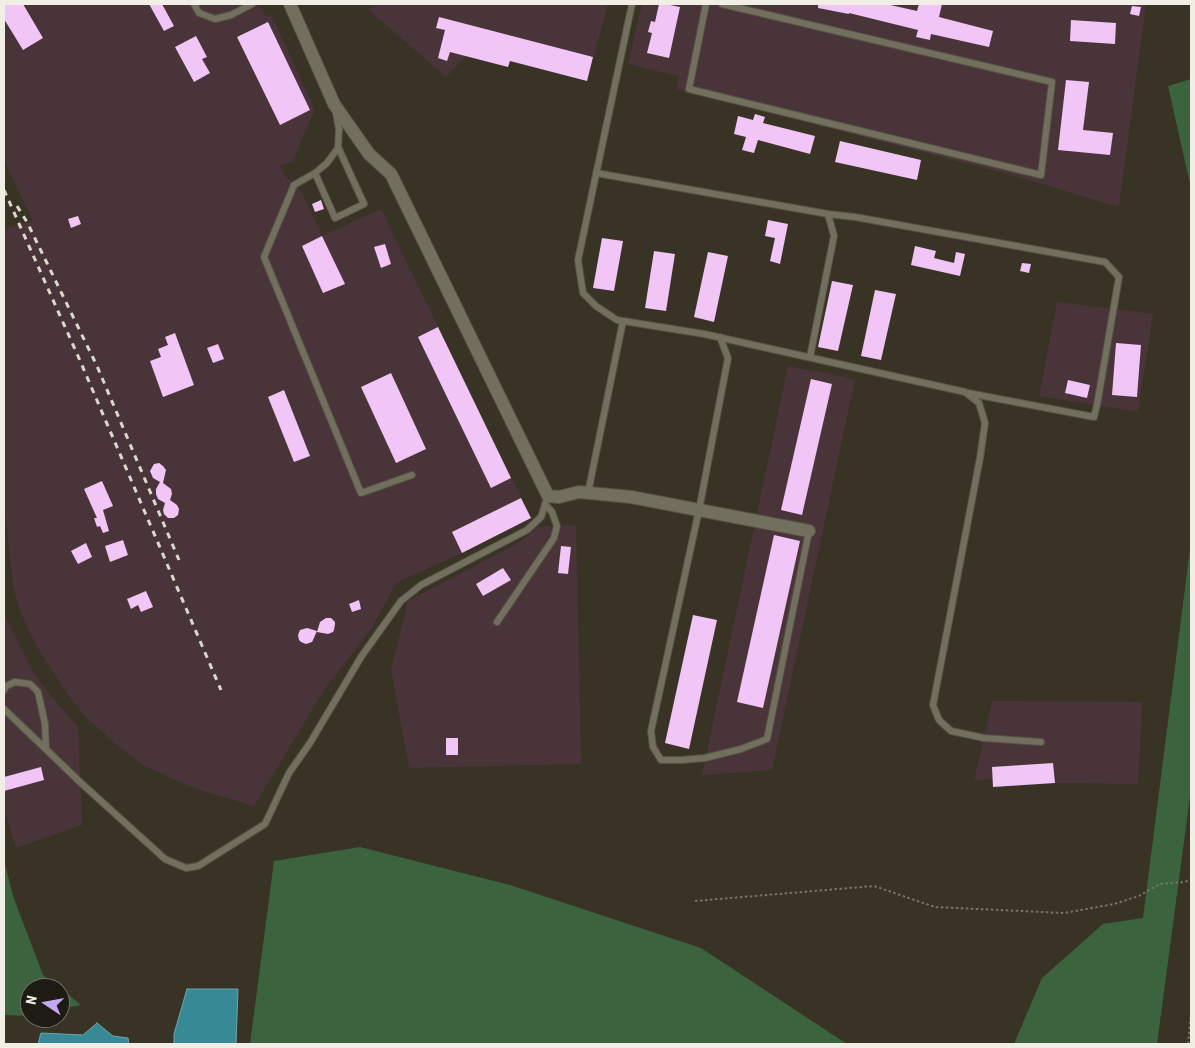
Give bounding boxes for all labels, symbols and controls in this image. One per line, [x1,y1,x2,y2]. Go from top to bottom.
north arrow [20,978,70,1028]
text: N [23,994,40,1006]

